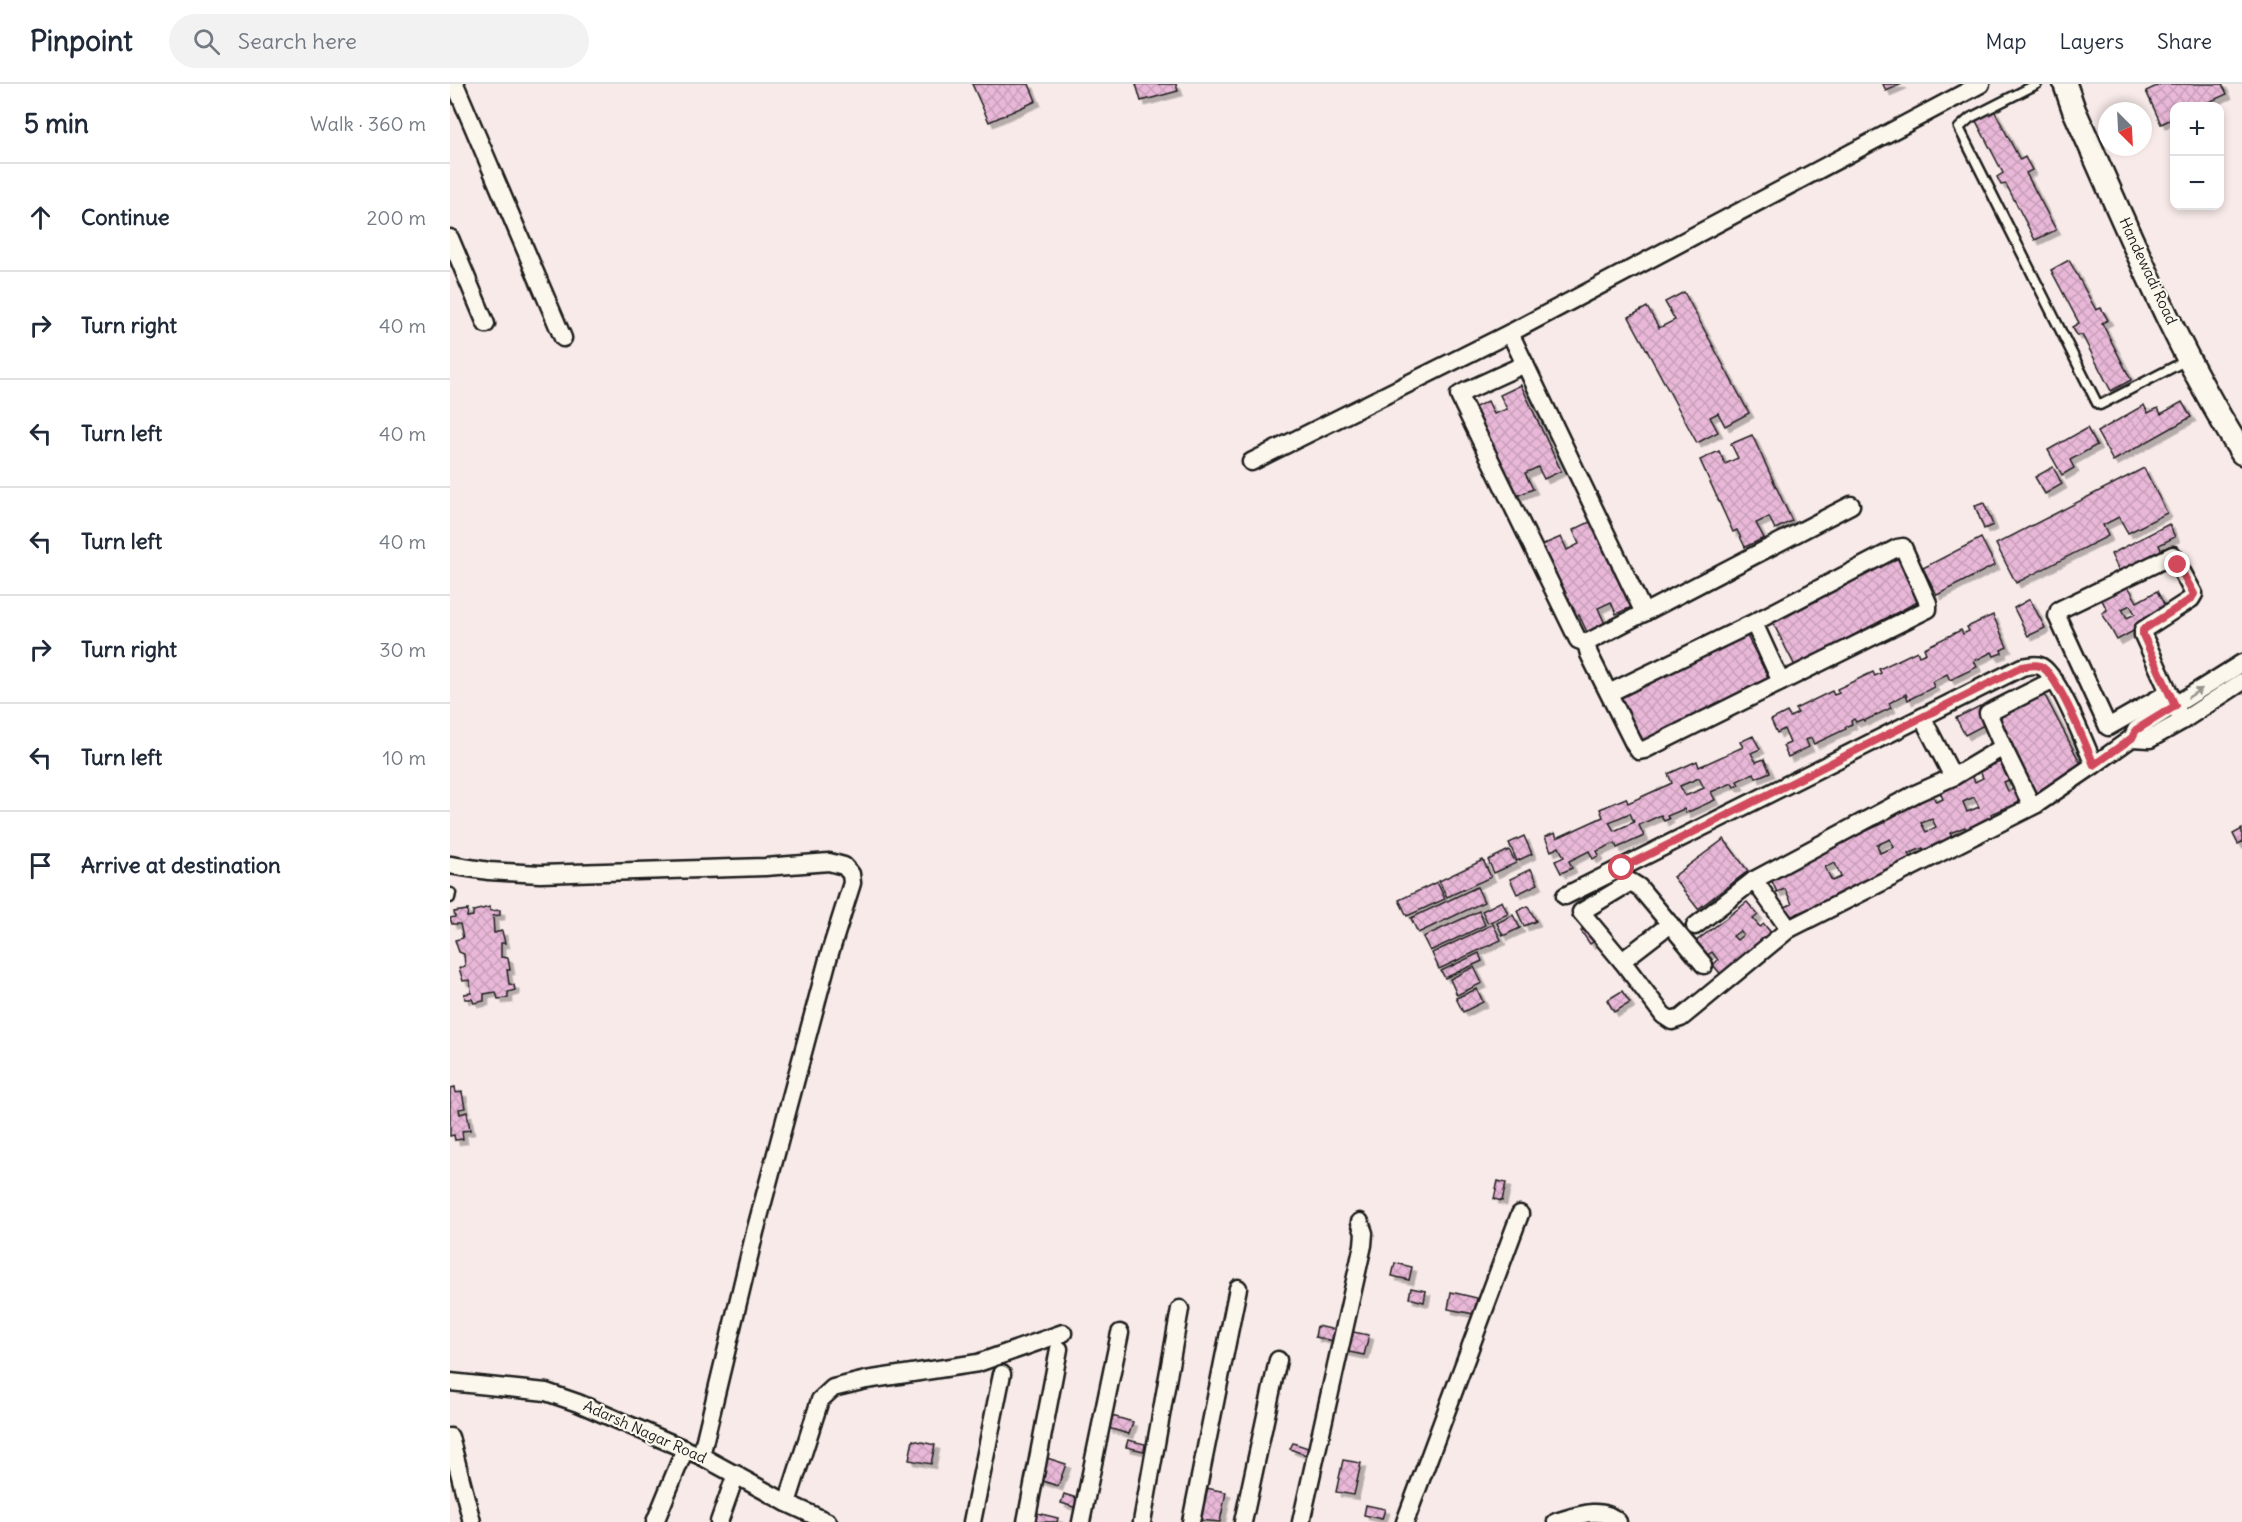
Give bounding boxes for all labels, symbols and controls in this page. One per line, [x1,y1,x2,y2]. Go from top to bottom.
search box [169,14,589,68]
text: Pinpoint [30,23,133,59]
icon: search [190,25,223,58]
text: Search here [238,27,357,55]
text: Map [1986,28,2026,55]
text: Layers [2059,28,2124,55]
text: Share [2157,28,2212,55]
north arrow [2098,102,2152,156]
map controls [2170,102,2224,210]
button: + [2170,102,2224,156]
text: 5 min [24,107,89,140]
text: Walk · 360 m [310,111,426,136]
button: − [2170,156,2224,210]
icon: ahead [24,201,57,234]
text: Continue [81,203,170,231]
text: 200 m [366,205,426,230]
street label: Handewadi Road [2115,214,2182,328]
icon: right [24,309,57,342]
text: Turn right [81,311,177,339]
text: 40 m [379,313,426,338]
icon: left [24,417,57,450]
text: Turn left [81,419,162,447]
text: 40 m [379,421,426,446]
icon: left [24,525,57,558]
text: Turn left [81,527,162,555]
text: 40 m [379,529,426,554]
route end [2164,551,2190,577]
icon: right [24,633,57,666]
text: Turn right [81,635,177,663]
text: 30 m [379,637,426,662]
one-way arrow [2187,688,2203,699]
icon: left [24,741,57,774]
text: Turn left [81,743,162,771]
text: 10 m [383,745,426,770]
icon: arrive [24,849,57,882]
text: Arrive at destination [81,851,281,879]
route start [1608,854,1634,880]
street label: Adarsh Nagar Road [581,1396,710,1467]

